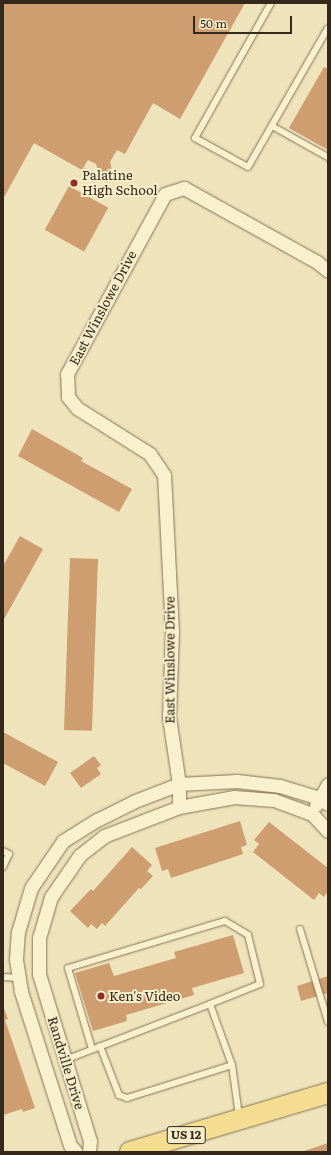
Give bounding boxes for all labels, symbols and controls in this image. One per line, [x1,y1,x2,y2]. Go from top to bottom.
scale bar [195,8,294,34]
text: 50 m [200,14,227,32]
place label: Palatine High School [82,168,158,199]
marker: Palatine High School [69,178,79,188]
street label: East Winslowe Drive [66,248,140,368]
street label: East Winslowe Drive [162,596,178,724]
place label: Ken's Video [109,988,180,1004]
marker: Ken's Video [96,991,106,1001]
street label: Randville Drive [44,1015,88,1111]
road number: US 12 [166,1125,206,1145]

